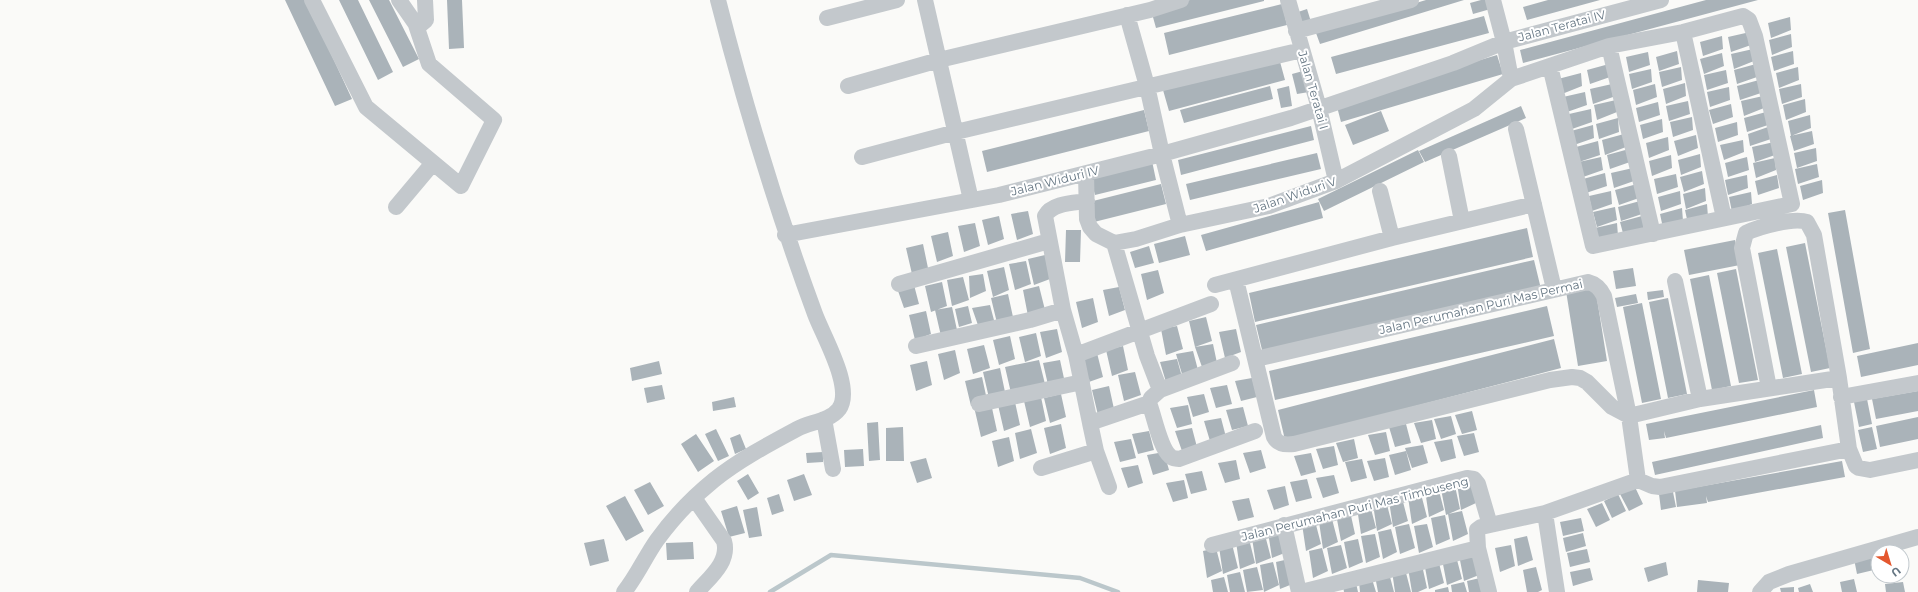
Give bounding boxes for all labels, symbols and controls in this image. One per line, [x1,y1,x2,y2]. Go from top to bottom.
street label: Jalan Teratai IV [1516,7,1608,45]
street label: Jalan Teratai I [1295,48,1332,131]
street label: Jalan Widuri IV [1008,162,1101,199]
street label: Jalan Widuri V [1250,173,1339,216]
street label: Jalan Perumahan Puri Mas Permai [1377,276,1584,337]
street label: Jalan Perumahan Puri Mas Timbuseng [1239,473,1470,544]
north arrow [1870,544,1910,584]
text: U [1888,564,1904,580]

